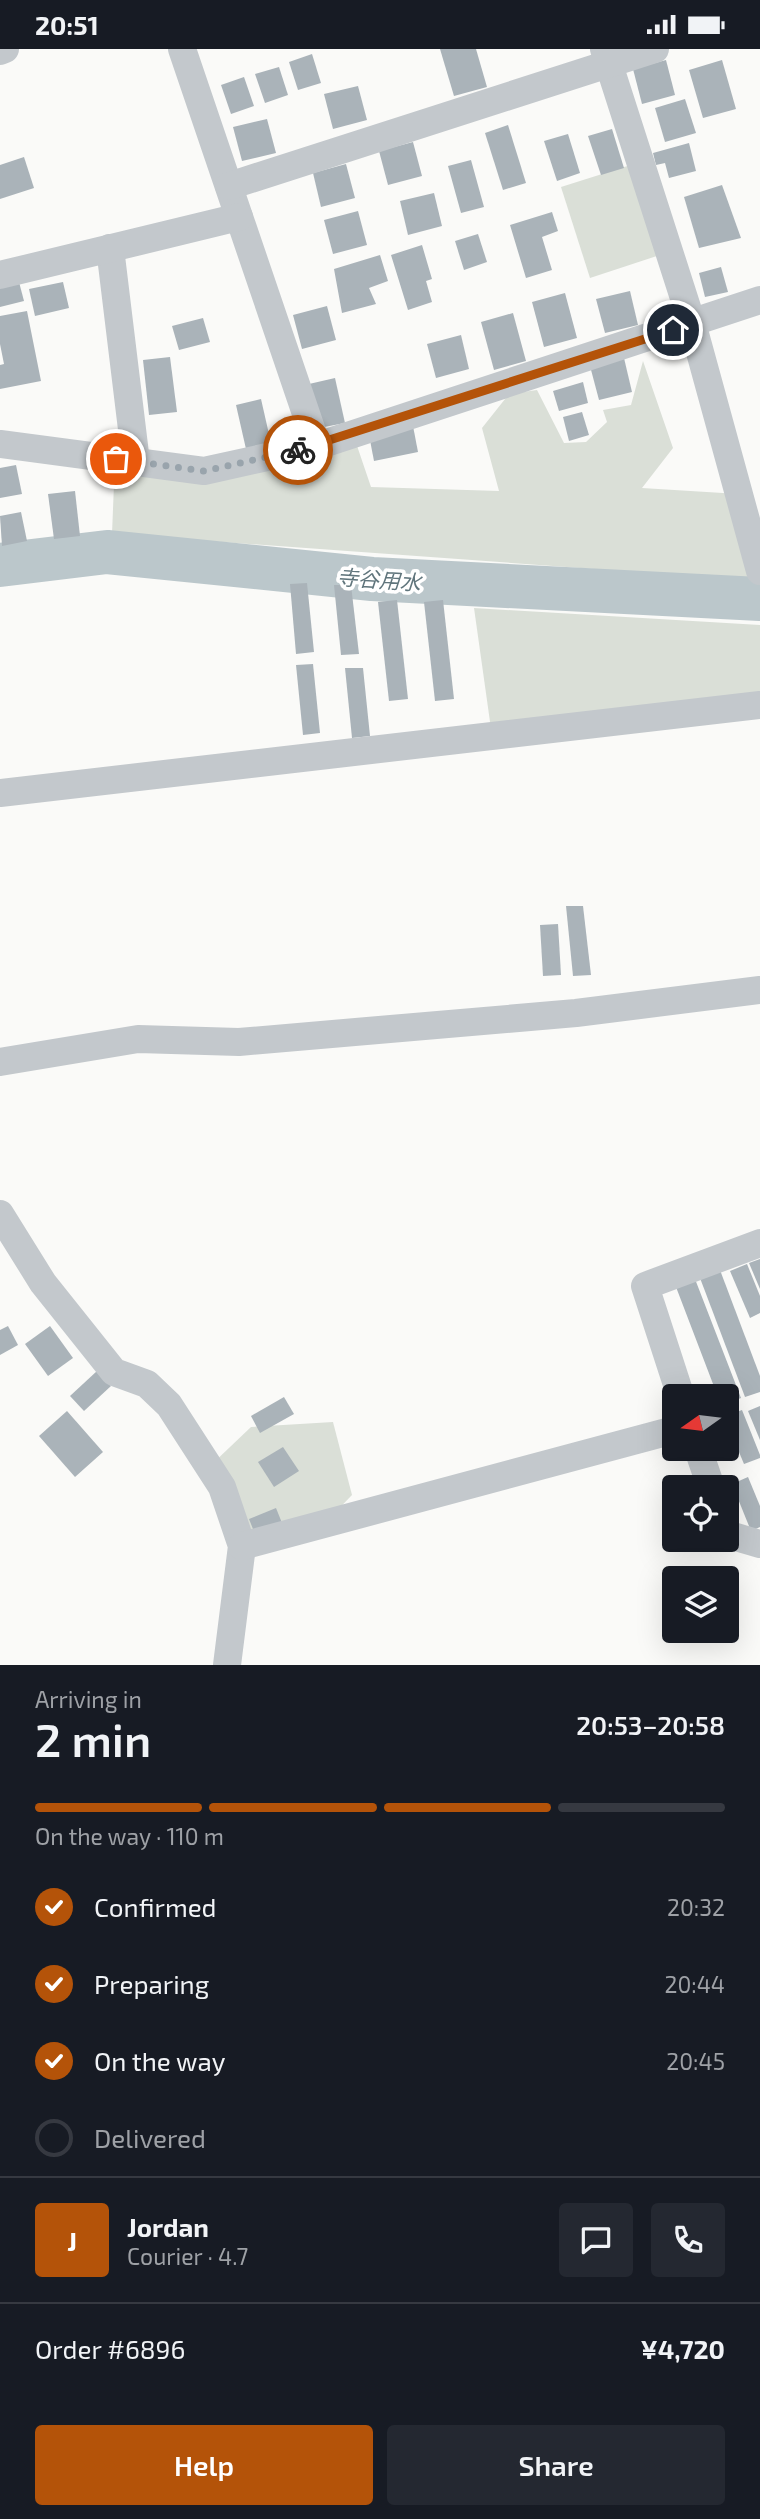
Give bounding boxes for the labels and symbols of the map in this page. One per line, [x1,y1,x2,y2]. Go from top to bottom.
pin [643,300,703,360]
courier [263,415,333,485]
pin [86,429,146,489]
water label: 寺谷用水 [336,564,424,595]
north arrow [662,1384,738,1461]

